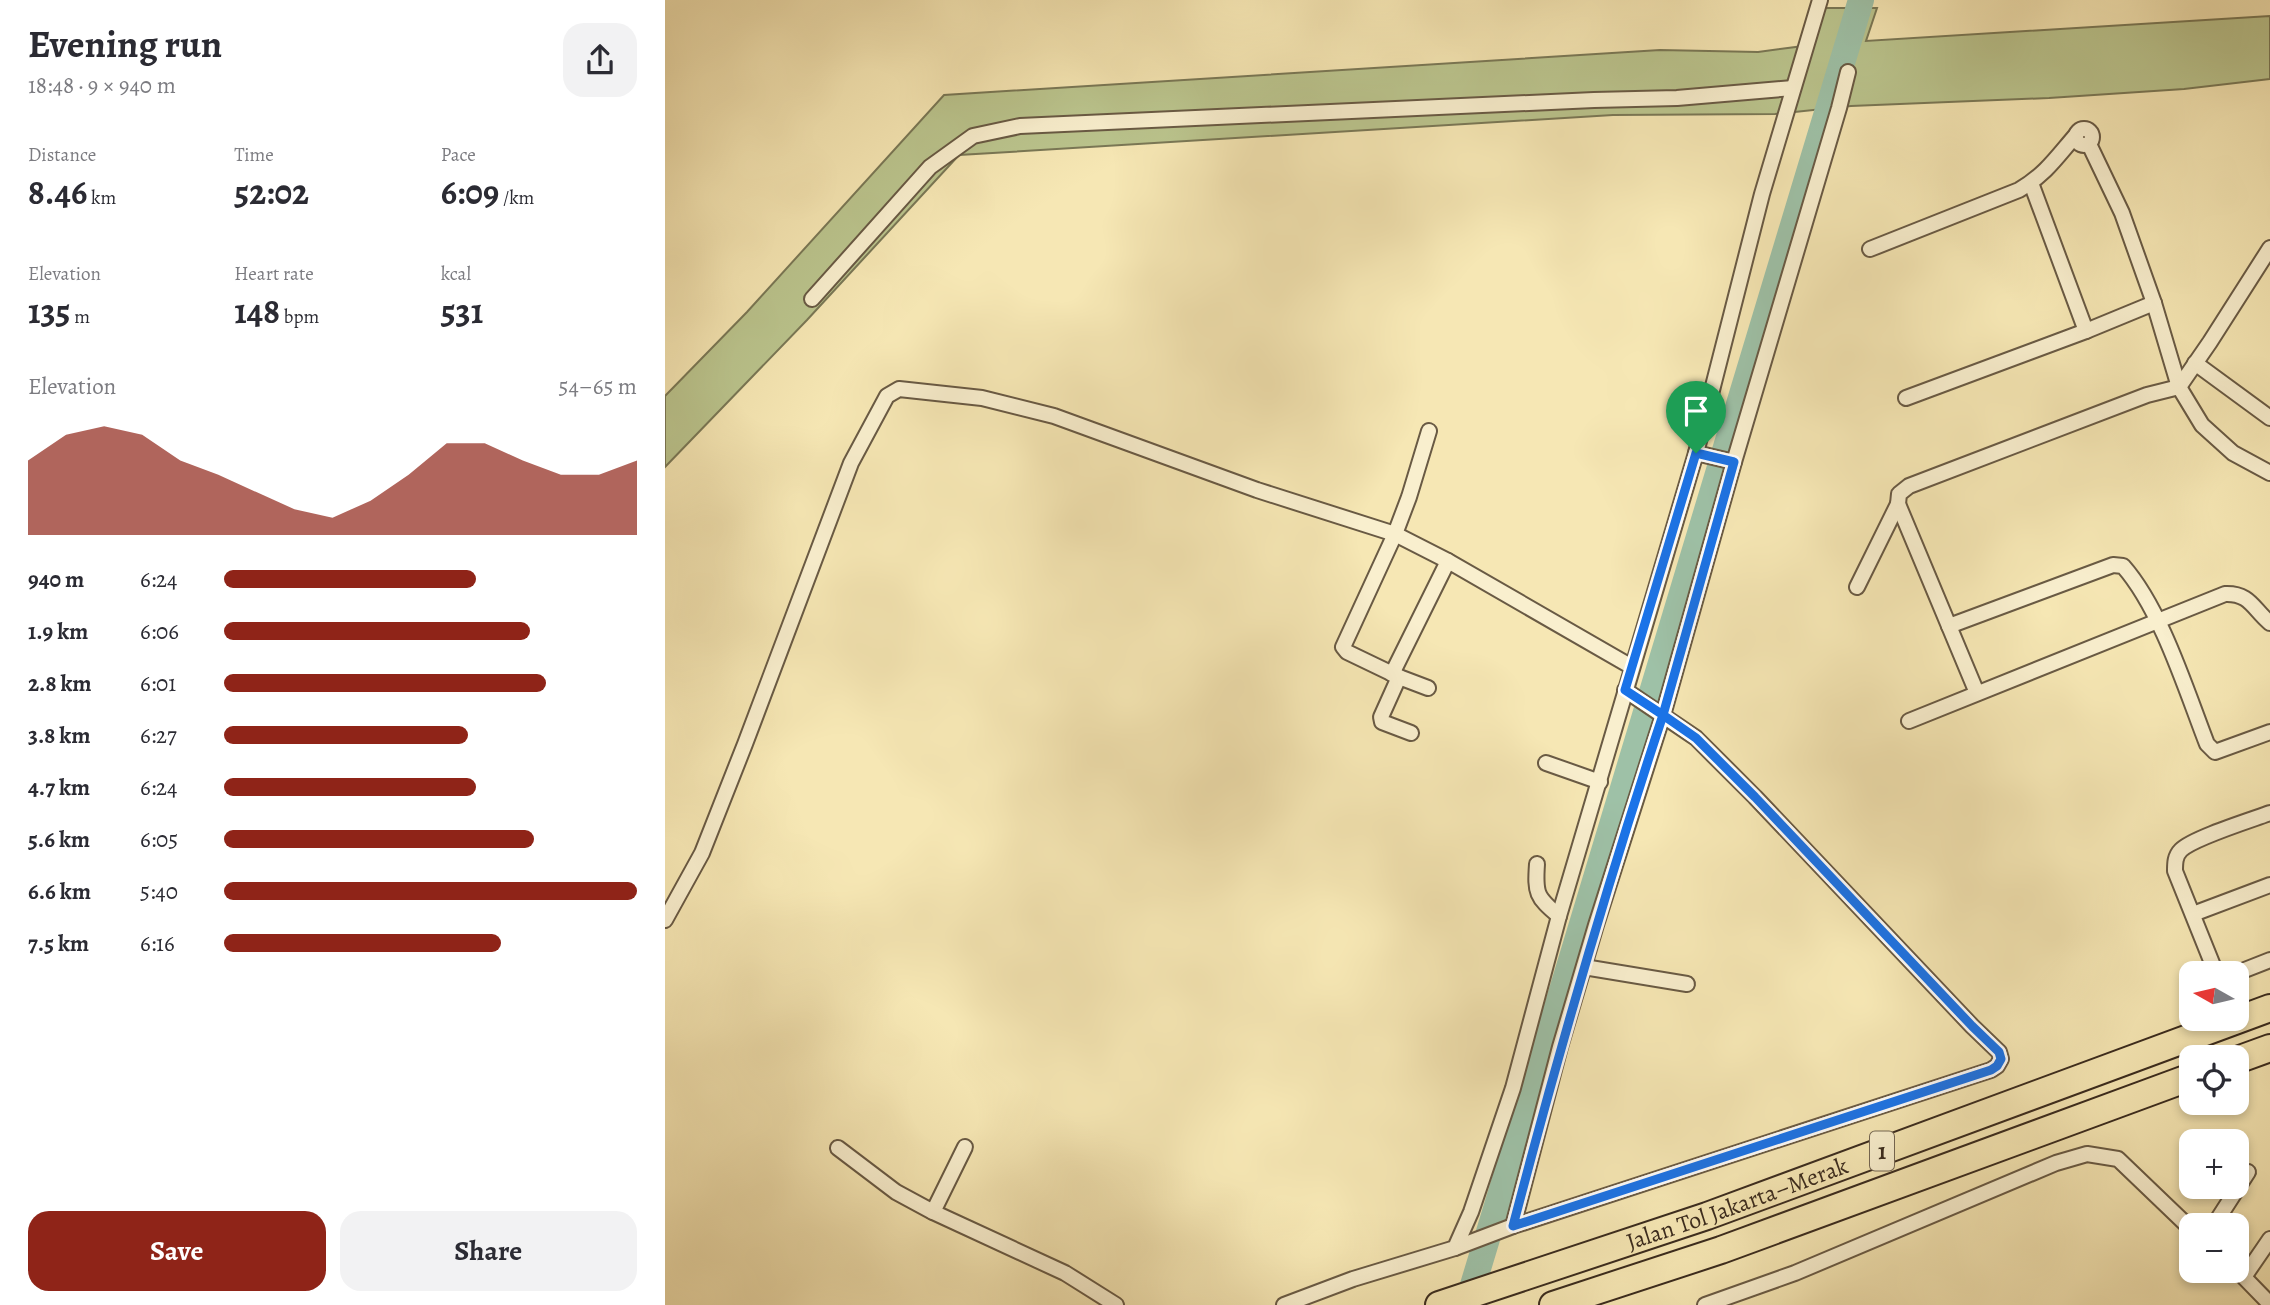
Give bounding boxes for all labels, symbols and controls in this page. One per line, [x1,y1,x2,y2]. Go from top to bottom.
text: Evening run [28,18,222,70]
button: share [563,23,637,97]
text: 18:48 · 9 × 940 m [28,70,176,101]
text: Distance [28,142,96,168]
text: Time [234,142,274,168]
text: Pace [441,142,476,168]
text: 8.46 [28,168,87,216]
text: 52:02 [234,168,309,216]
text: 6:09 [441,168,499,216]
text: km [87,185,116,211]
text: /km [499,185,534,211]
text: Elevation [28,261,101,287]
text: Heart rate [234,261,314,287]
text: kcal [441,261,471,287]
text: 135 [28,287,71,335]
text: 148 [234,287,280,335]
text: 531 [441,287,483,335]
text: m [71,304,90,330]
text: bpm [280,304,319,330]
text: Elevation [28,371,116,402]
text: 54–65 m [559,371,637,402]
pin [1666,381,1726,453]
icon: arrive [1677,392,1715,430]
text: 940 m [28,564,84,595]
text: 6:24 [140,564,177,595]
text: 1.9 km [28,616,88,647]
text: 6:06 [140,616,179,647]
text: 2.8 km [28,668,92,699]
text: 6:01 [140,668,176,699]
text: 3.8 km [28,720,90,751]
text: 6:27 [140,720,177,751]
text: 4.7 km [28,772,90,803]
text: 6:24 [140,772,177,803]
text: 5.6 km [28,824,90,855]
text: 6:05 [140,824,178,855]
text: 6.6 km [28,876,91,907]
text: 5:40 [140,876,178,907]
text: 7.5 km [28,928,89,959]
text: 6:16 [140,928,175,959]
north arrow [2179,961,2249,1031]
map controls [2179,961,2249,1283]
button: locate [2179,1045,2249,1115]
button: + [2179,1129,2249,1199]
road number: 1 [1870,1132,1894,1170]
street label: Jalan Tol Jakarta–Merak [1622,1149,1853,1258]
button: Save [28,1211,326,1291]
button: Share [340,1211,637,1291]
button: − [2179,1213,2249,1283]

